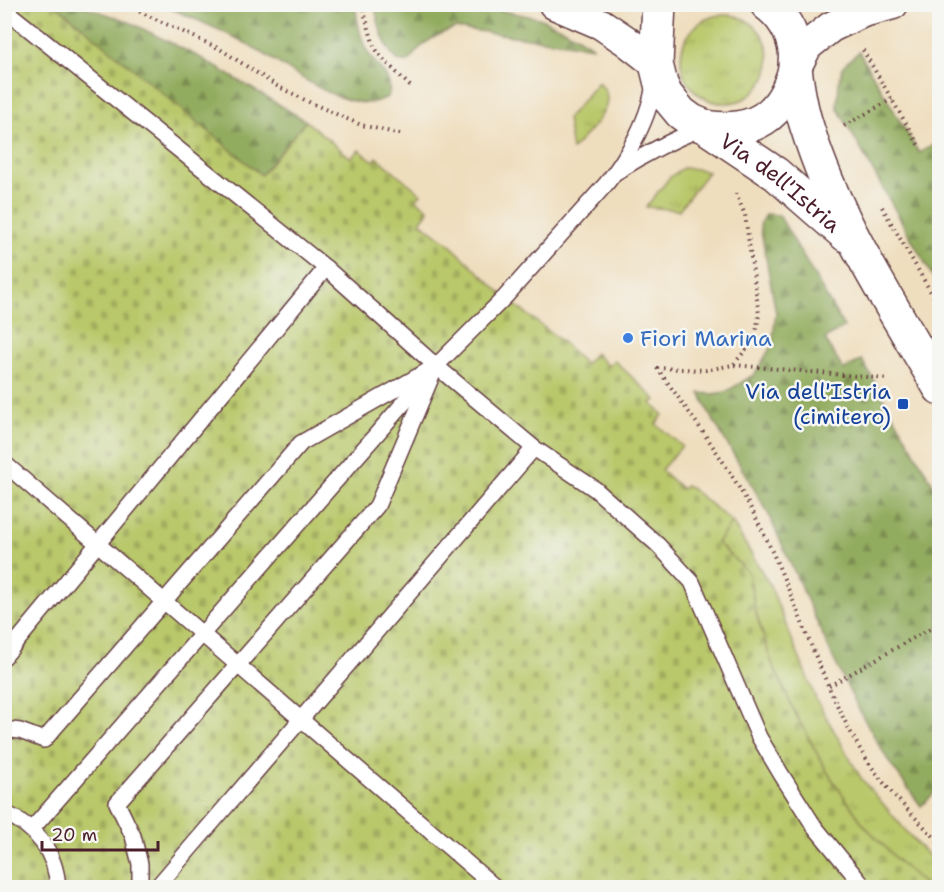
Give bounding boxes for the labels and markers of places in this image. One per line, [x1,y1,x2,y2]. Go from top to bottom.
place label: Fiori Marina [640,324,772,353]
marker: Fiori Marina [621,331,635,345]
place label: Via dell'Istria (cimitero) [745,377,891,431]
marker: Via dell'Istria (cimitero) [896,397,910,411]

